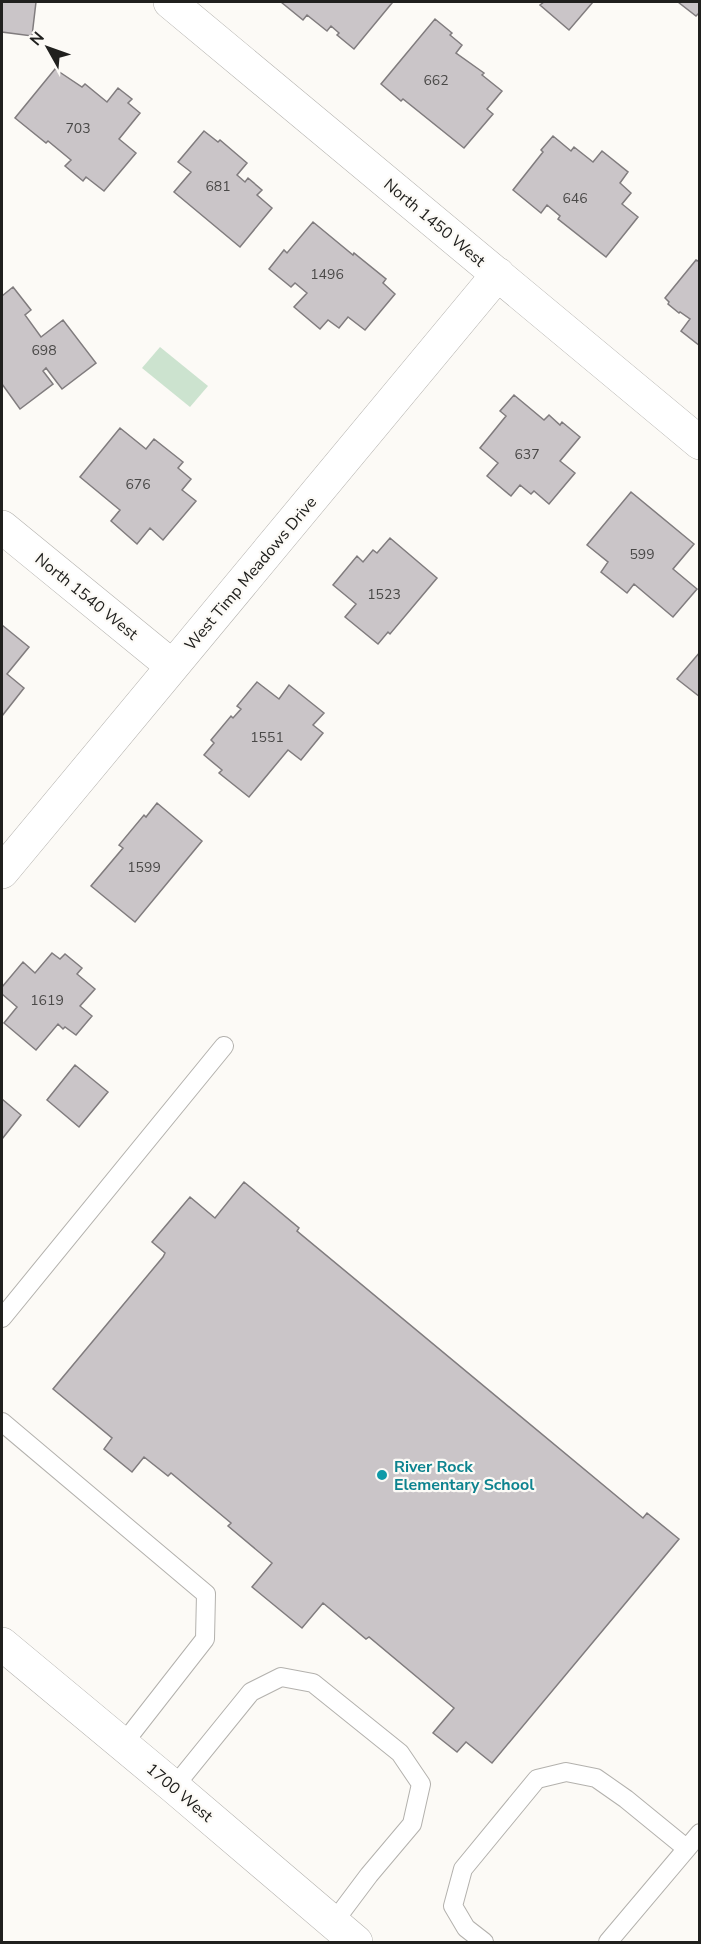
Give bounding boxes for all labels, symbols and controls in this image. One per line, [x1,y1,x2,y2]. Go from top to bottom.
north arrow [18,18,78,78]
text: N [25,27,50,51]
house number: 662 [423,71,449,90]
house number: 703 [65,119,91,138]
street label: North 1450 West [379,174,490,272]
house number: 681 [205,177,231,196]
house number: 646 [562,189,588,208]
house number: 1496 [310,265,344,284]
house number: 698 [31,341,57,360]
house number: 637 [514,445,540,464]
house number: 676 [125,475,151,494]
street label: West Timp Meadows Drive [180,492,322,655]
house number: 599 [629,545,655,564]
street label: North 1540 West [30,548,143,645]
house number: 1523 [367,585,401,604]
house number: 1551 [250,728,284,747]
house number: 1599 [127,858,161,877]
house number: 1619 [30,991,64,1010]
place label: River Rock Elementary School [394,1456,534,1496]
marker: River Rock Elementary School [375,1468,389,1482]
street label: 1700 West [141,1758,218,1827]

